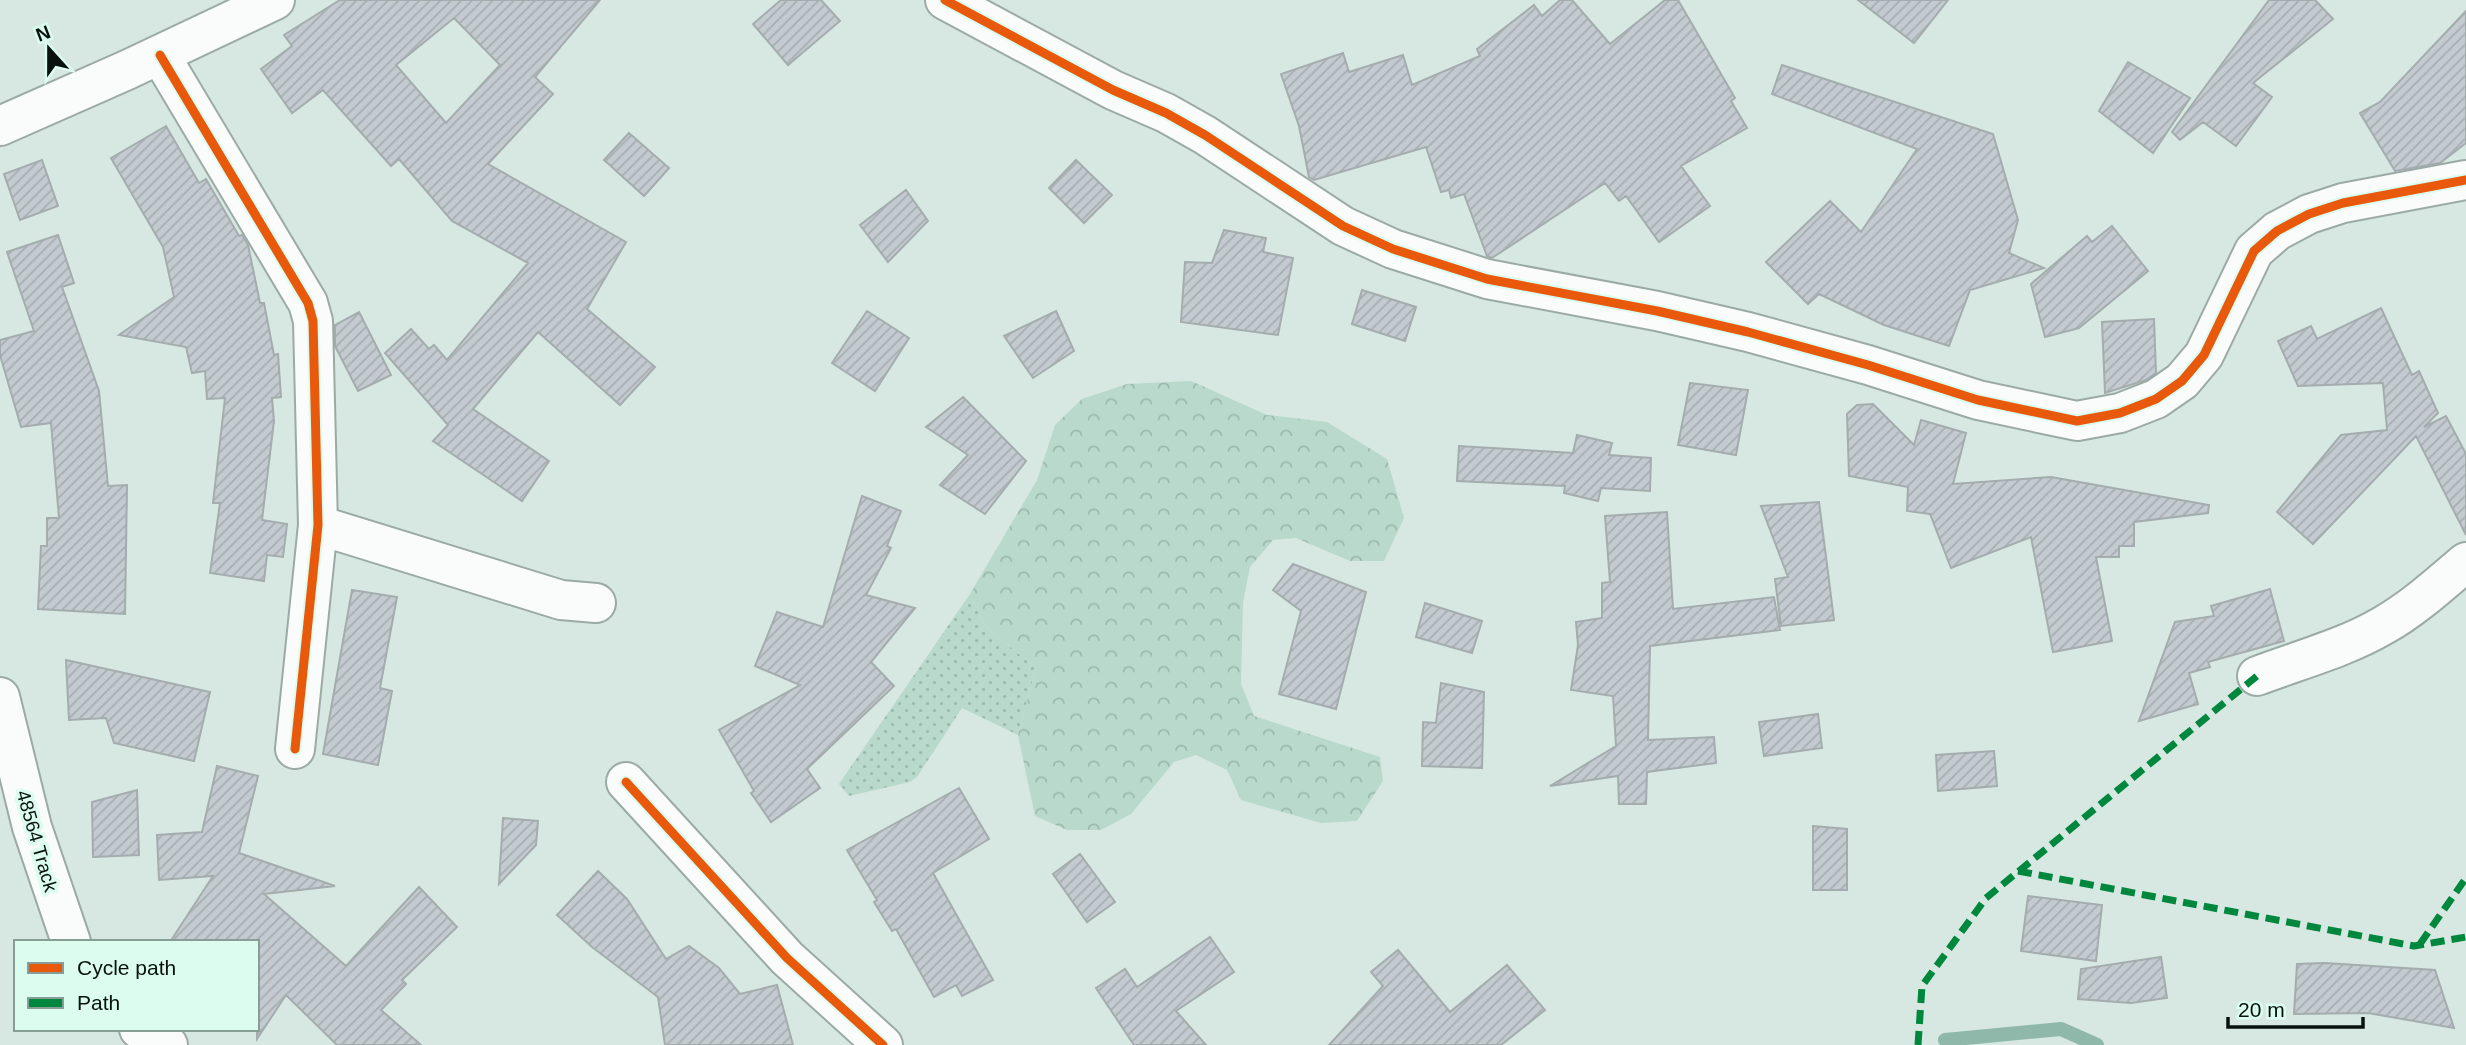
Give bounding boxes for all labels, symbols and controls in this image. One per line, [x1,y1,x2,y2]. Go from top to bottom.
north arrow [14,14,84,84]
text: N [33,21,53,46]
street label: 48564 Track [12,788,62,895]
legend [14,940,259,1031]
text: Cycle path [77,956,176,979]
scale bar [2228,986,2363,1030]
text: Path [77,991,120,1014]
text: 20 m [2238,998,2285,1021]

